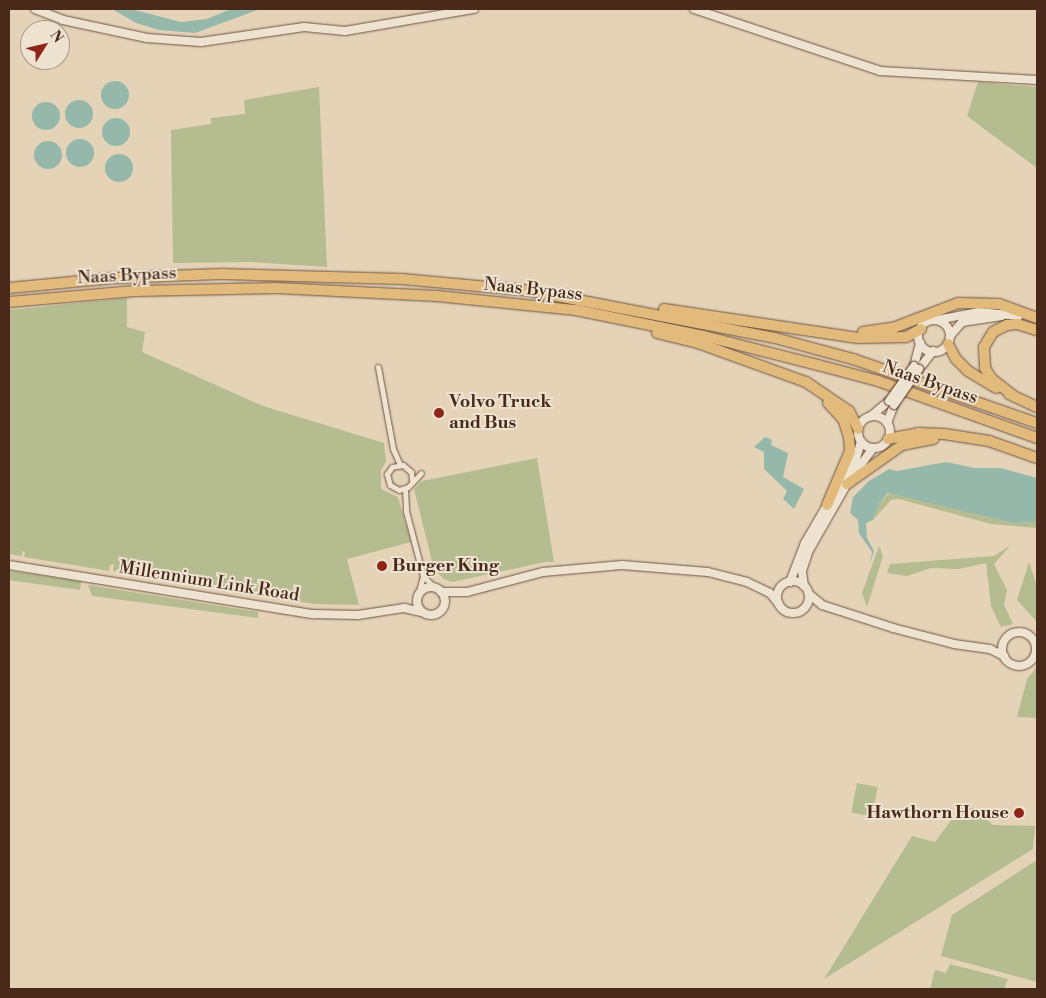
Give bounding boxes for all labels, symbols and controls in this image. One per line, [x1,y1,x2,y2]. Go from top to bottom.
north arrow [20,20,70,70]
text: N [46,27,67,47]
street label: Naas Bypass [77,263,177,289]
street label: Naas Bypass [483,274,583,306]
street label: Naas Bypass [880,357,980,409]
place label: Volvo Truck and Bus [449,392,551,434]
marker: Volvo Truck and Bus [433,407,445,419]
place label: Burger King [392,555,499,577]
street label: Millennium Link Road [117,557,301,607]
marker: Burger King [376,560,388,572]
place label: Hawthorn House [866,802,1009,824]
marker: Hawthorn House [1013,807,1025,819]

